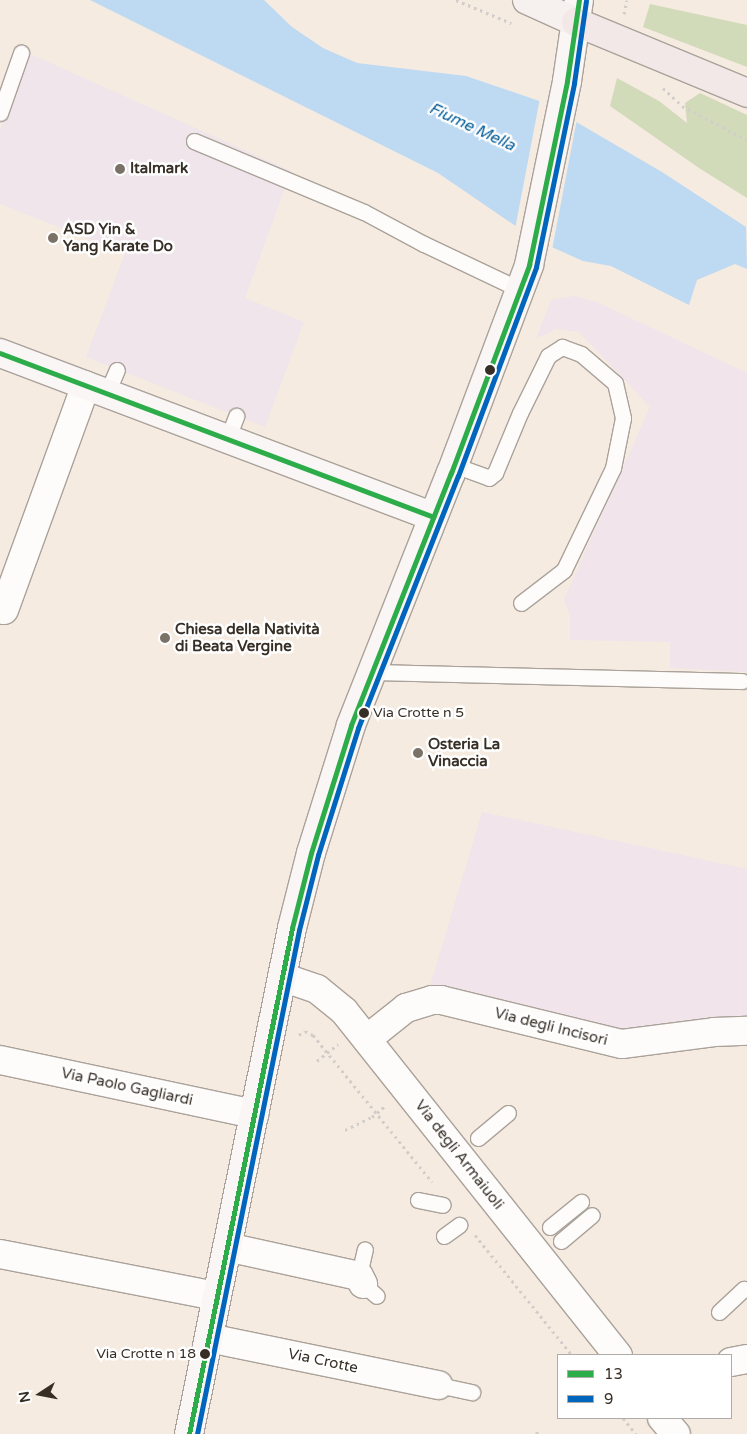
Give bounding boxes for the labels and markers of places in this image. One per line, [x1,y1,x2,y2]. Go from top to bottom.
place label: Italmark [130,160,188,178]
marker: Italmark [114,163,126,175]
place label: ASD Yin & Yang Karate Do [63,220,173,255]
marker: ASD Yin & Yang Karate Do [47,232,59,244]
unlabelled marker [485,365,495,375]
place label: Chiesa della Natività di Beata Vergine [175,620,320,655]
marker: Chiesa della Natività di Beata Vergine [159,632,171,644]
place label: Via Crotte n 5 [373,705,464,721]
marker: Via Crotte n 5 [359,708,369,718]
place label: Osteria La Vinaccia [428,735,500,770]
marker: Osteria La Vinaccia [412,747,424,759]
place label: Via Crotte n 18 [96,1346,196,1362]
marker: Via Crotte n 18 [200,1349,210,1359]

